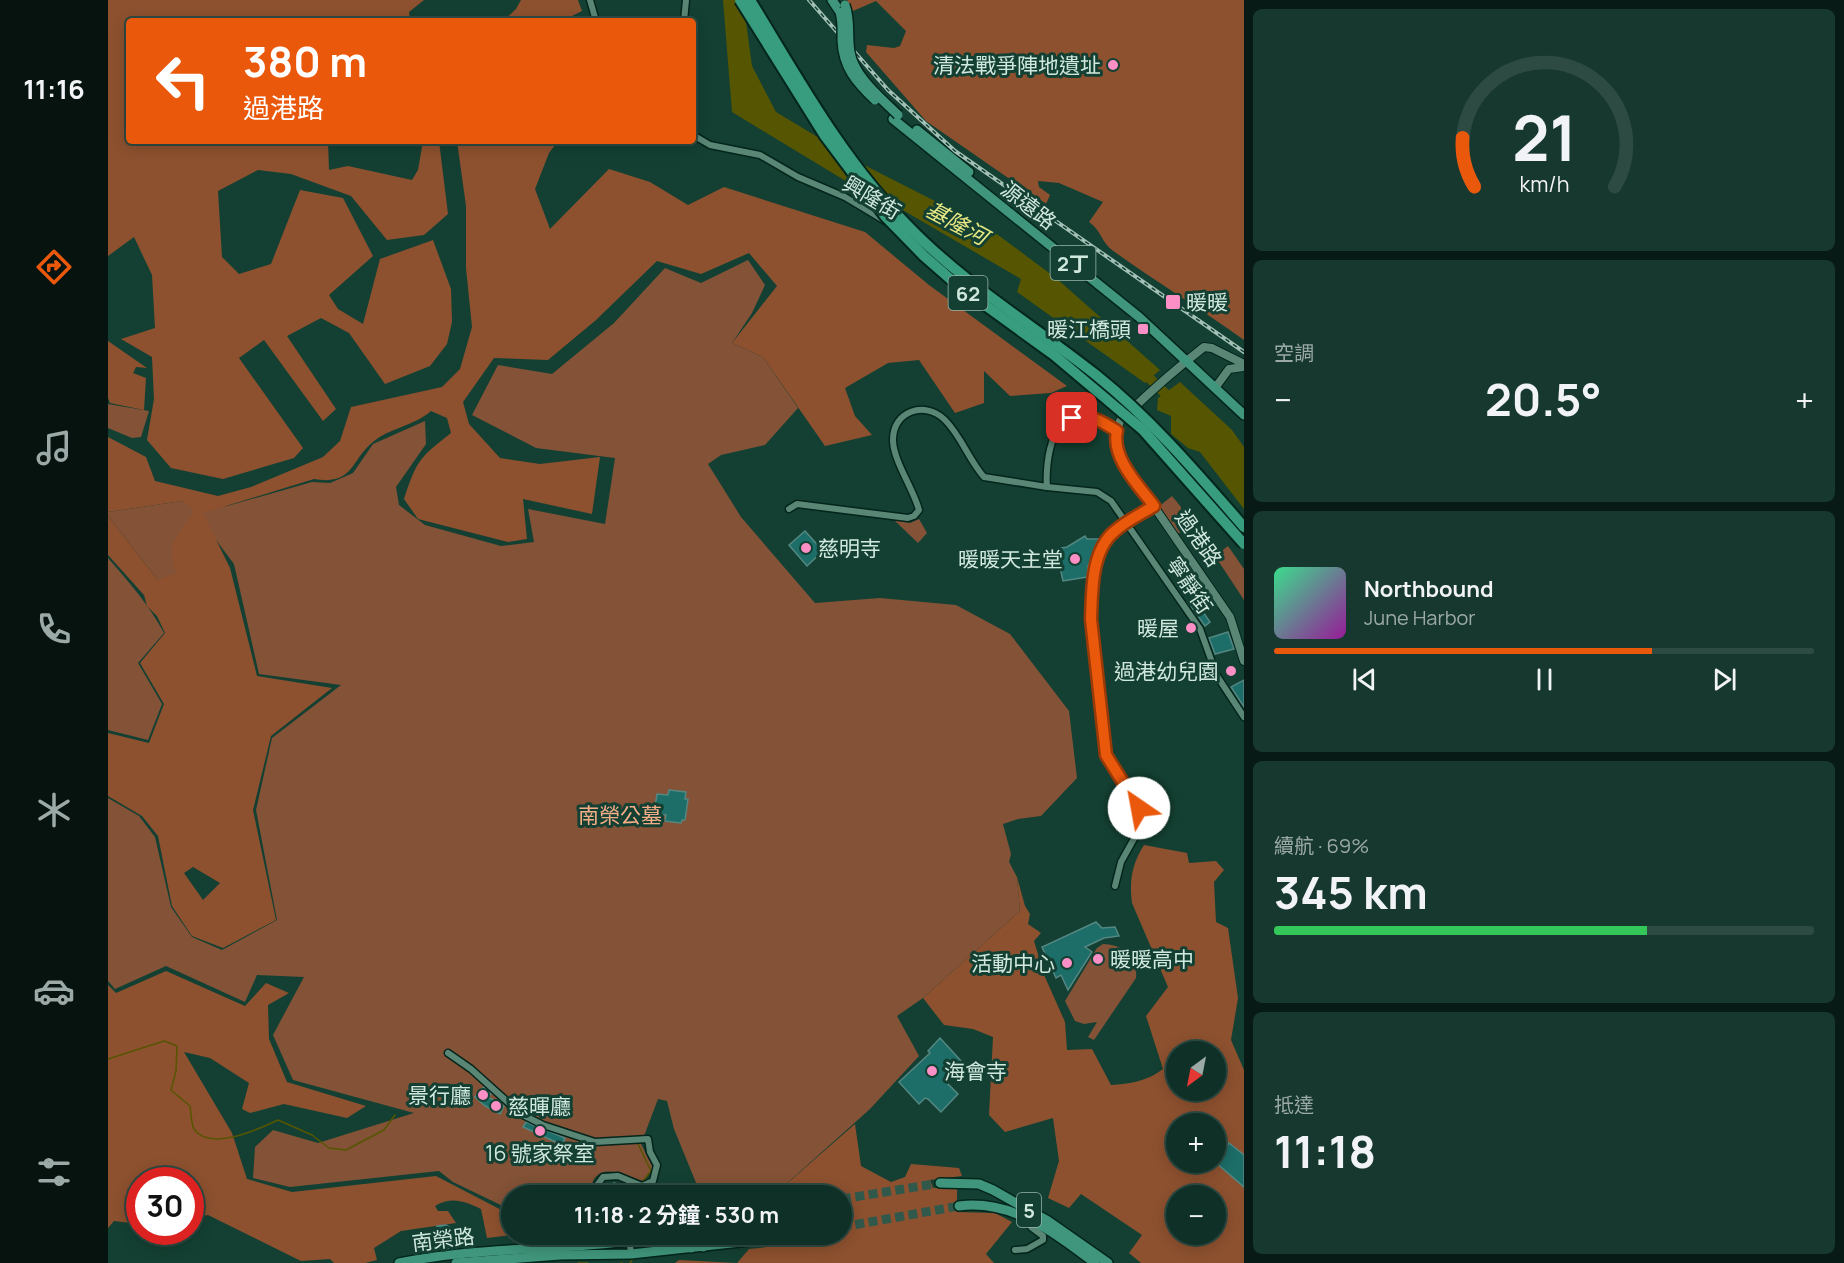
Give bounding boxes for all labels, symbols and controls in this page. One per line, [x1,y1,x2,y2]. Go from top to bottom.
text: 380 m [243,32,367,90]
icon: left [144,42,222,120]
place label: 清法戰爭陣地遺址 [933,51,1101,79]
marker: 清法戰爭陣地遺址 [1106,58,1120,72]
text: 11:16 [23,70,85,107]
text: 過港路 [243,89,324,126]
text: 21 [1512,94,1576,180]
street label: 興隆街 [838,169,906,225]
text: km/h [1519,169,1569,198]
street label: 源遠路 [996,175,1062,235]
water label: 基隆河 [921,194,997,254]
icon: directions [33,246,75,288]
road number: 2丁 [1050,246,1096,280]
road number: 62 [948,276,988,310]
place label: 暖暖 [1186,288,1228,316]
marker: 暖暖 [1164,293,1182,311]
place label: 暖江橋頭 [1047,315,1131,343]
marker: 暖江橋頭 [1136,322,1150,336]
text: 空調 [1274,339,1314,366]
text: 20.5° [1485,368,1602,430]
text: − [1274,377,1292,422]
text: + [1795,377,1814,422]
pin [1046,392,1097,443]
icon: arrive [1055,401,1088,434]
icon: music [33,427,75,469]
street label: 過港路 [1169,504,1229,572]
place label: 慈明寺 [818,534,881,562]
marker: 慈明寺 [799,541,813,555]
place label: 暖暖天主堂 [958,545,1063,573]
street label: 寧靜街 [1161,551,1219,619]
marker: 暖暖天主堂 [1068,552,1082,566]
text: Northbound [1364,574,1494,604]
text: June Harbor [1364,604,1476,631]
icon: phone [33,608,75,650]
place label: 暖屋 [1137,614,1179,642]
marker: 暖屋 [1184,621,1198,635]
place label: 過港幼兒園 [1114,657,1219,685]
icon: previous [1348,663,1381,696]
icon: pause [1528,663,1561,696]
icon: next [1708,663,1741,696]
marker: 過港幼兒園 [1224,664,1238,678]
position arrow [1107,776,1171,840]
icon: climate [33,789,75,831]
park label: 南榮公墓 [578,801,662,829]
text: 續航 · 69% [1274,832,1369,859]
text: 345 km [1274,861,1428,923]
place label: 暖暖高中 [1110,945,1194,973]
place label: 活動中心 [971,949,1055,977]
marker: 暖暖高中 [1091,952,1105,966]
marker: 活動中心 [1060,956,1074,970]
icon: car [33,970,75,1012]
north arrow [1166,1041,1226,1101]
map controls [1166,1041,1226,1245]
place label: 海會寺 [944,1057,1007,1085]
marker: 海會寺 [925,1064,939,1078]
place label: 景行廳 [408,1081,471,1109]
marker: 景行廳 [476,1088,490,1102]
text: 抵達 [1274,1091,1314,1118]
place label: 慈暉廳 [508,1092,571,1120]
marker: 慈暉廳 [489,1099,503,1113]
button: + [1166,1113,1226,1173]
text: 11:18 [1274,1120,1376,1182]
marker: 16 號家祭室 [533,1124,547,1138]
place label: 16 號家祭室 [485,1139,595,1167]
icon: filters [33,1151,75,1193]
speed limit sign: 30 [126,1167,204,1245]
button: − [1166,1185,1226,1245]
road number: 5 [1017,1193,1041,1227]
text: 11:18 · 2 分鐘 · 530 m [574,1200,779,1230]
street label: 南榮路 [410,1221,476,1257]

